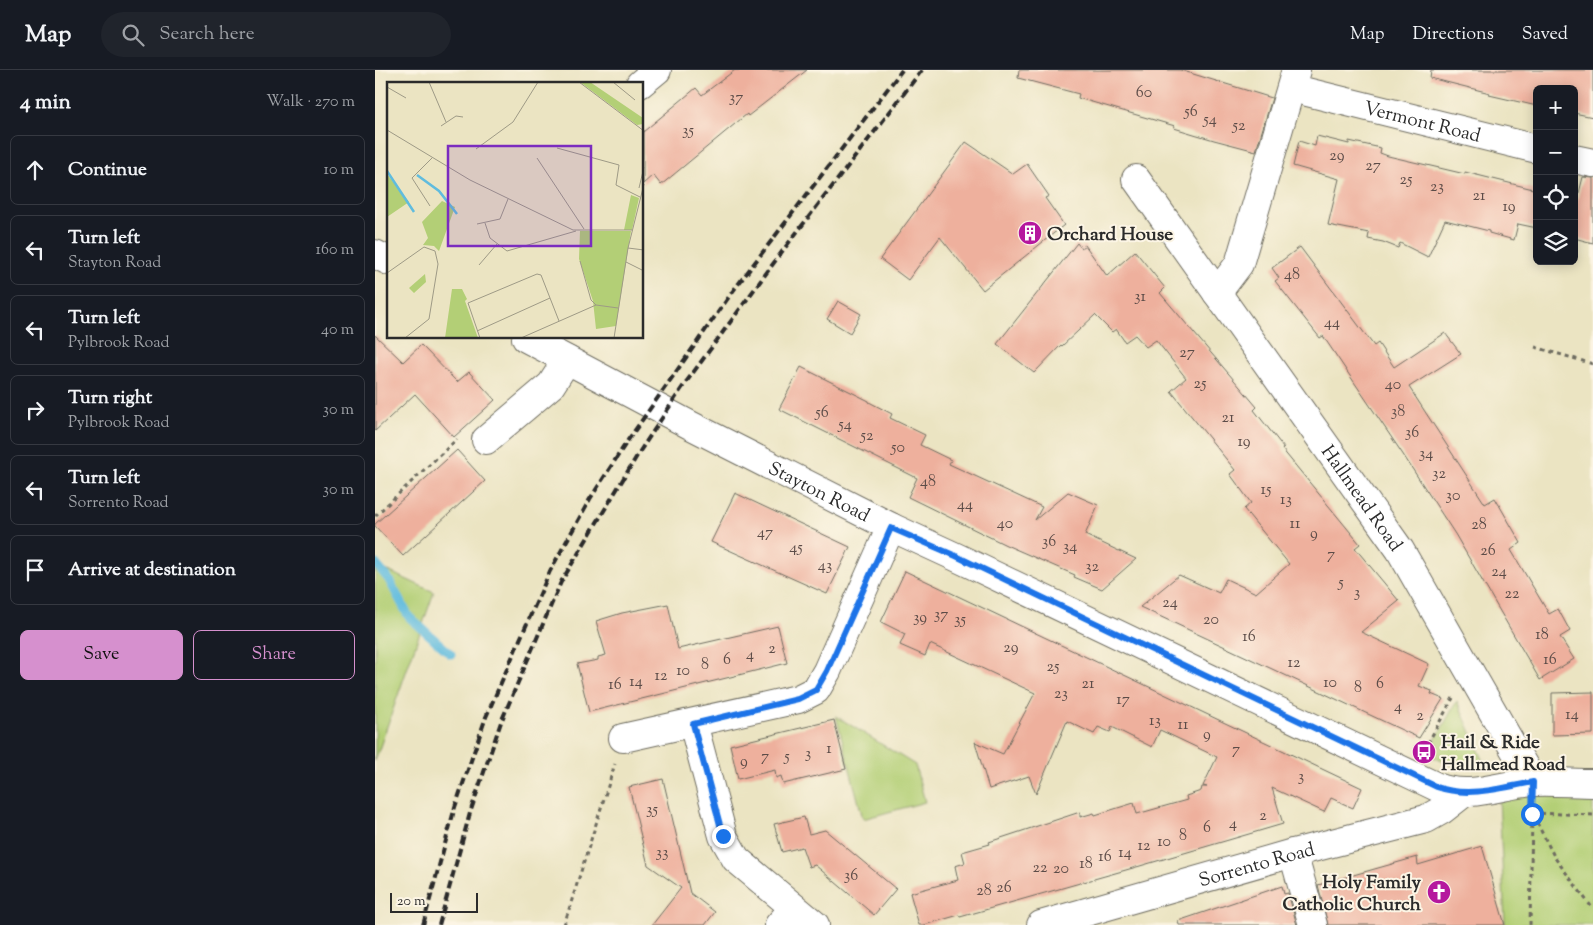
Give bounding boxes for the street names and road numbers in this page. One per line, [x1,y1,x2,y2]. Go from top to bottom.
street label: Vermont Road [1361,96,1484,151]
street label: Hallmead Road [1313,440,1408,558]
street label: Stayton Road [763,456,874,530]
street label: Sorrento Road [1196,837,1318,895]

